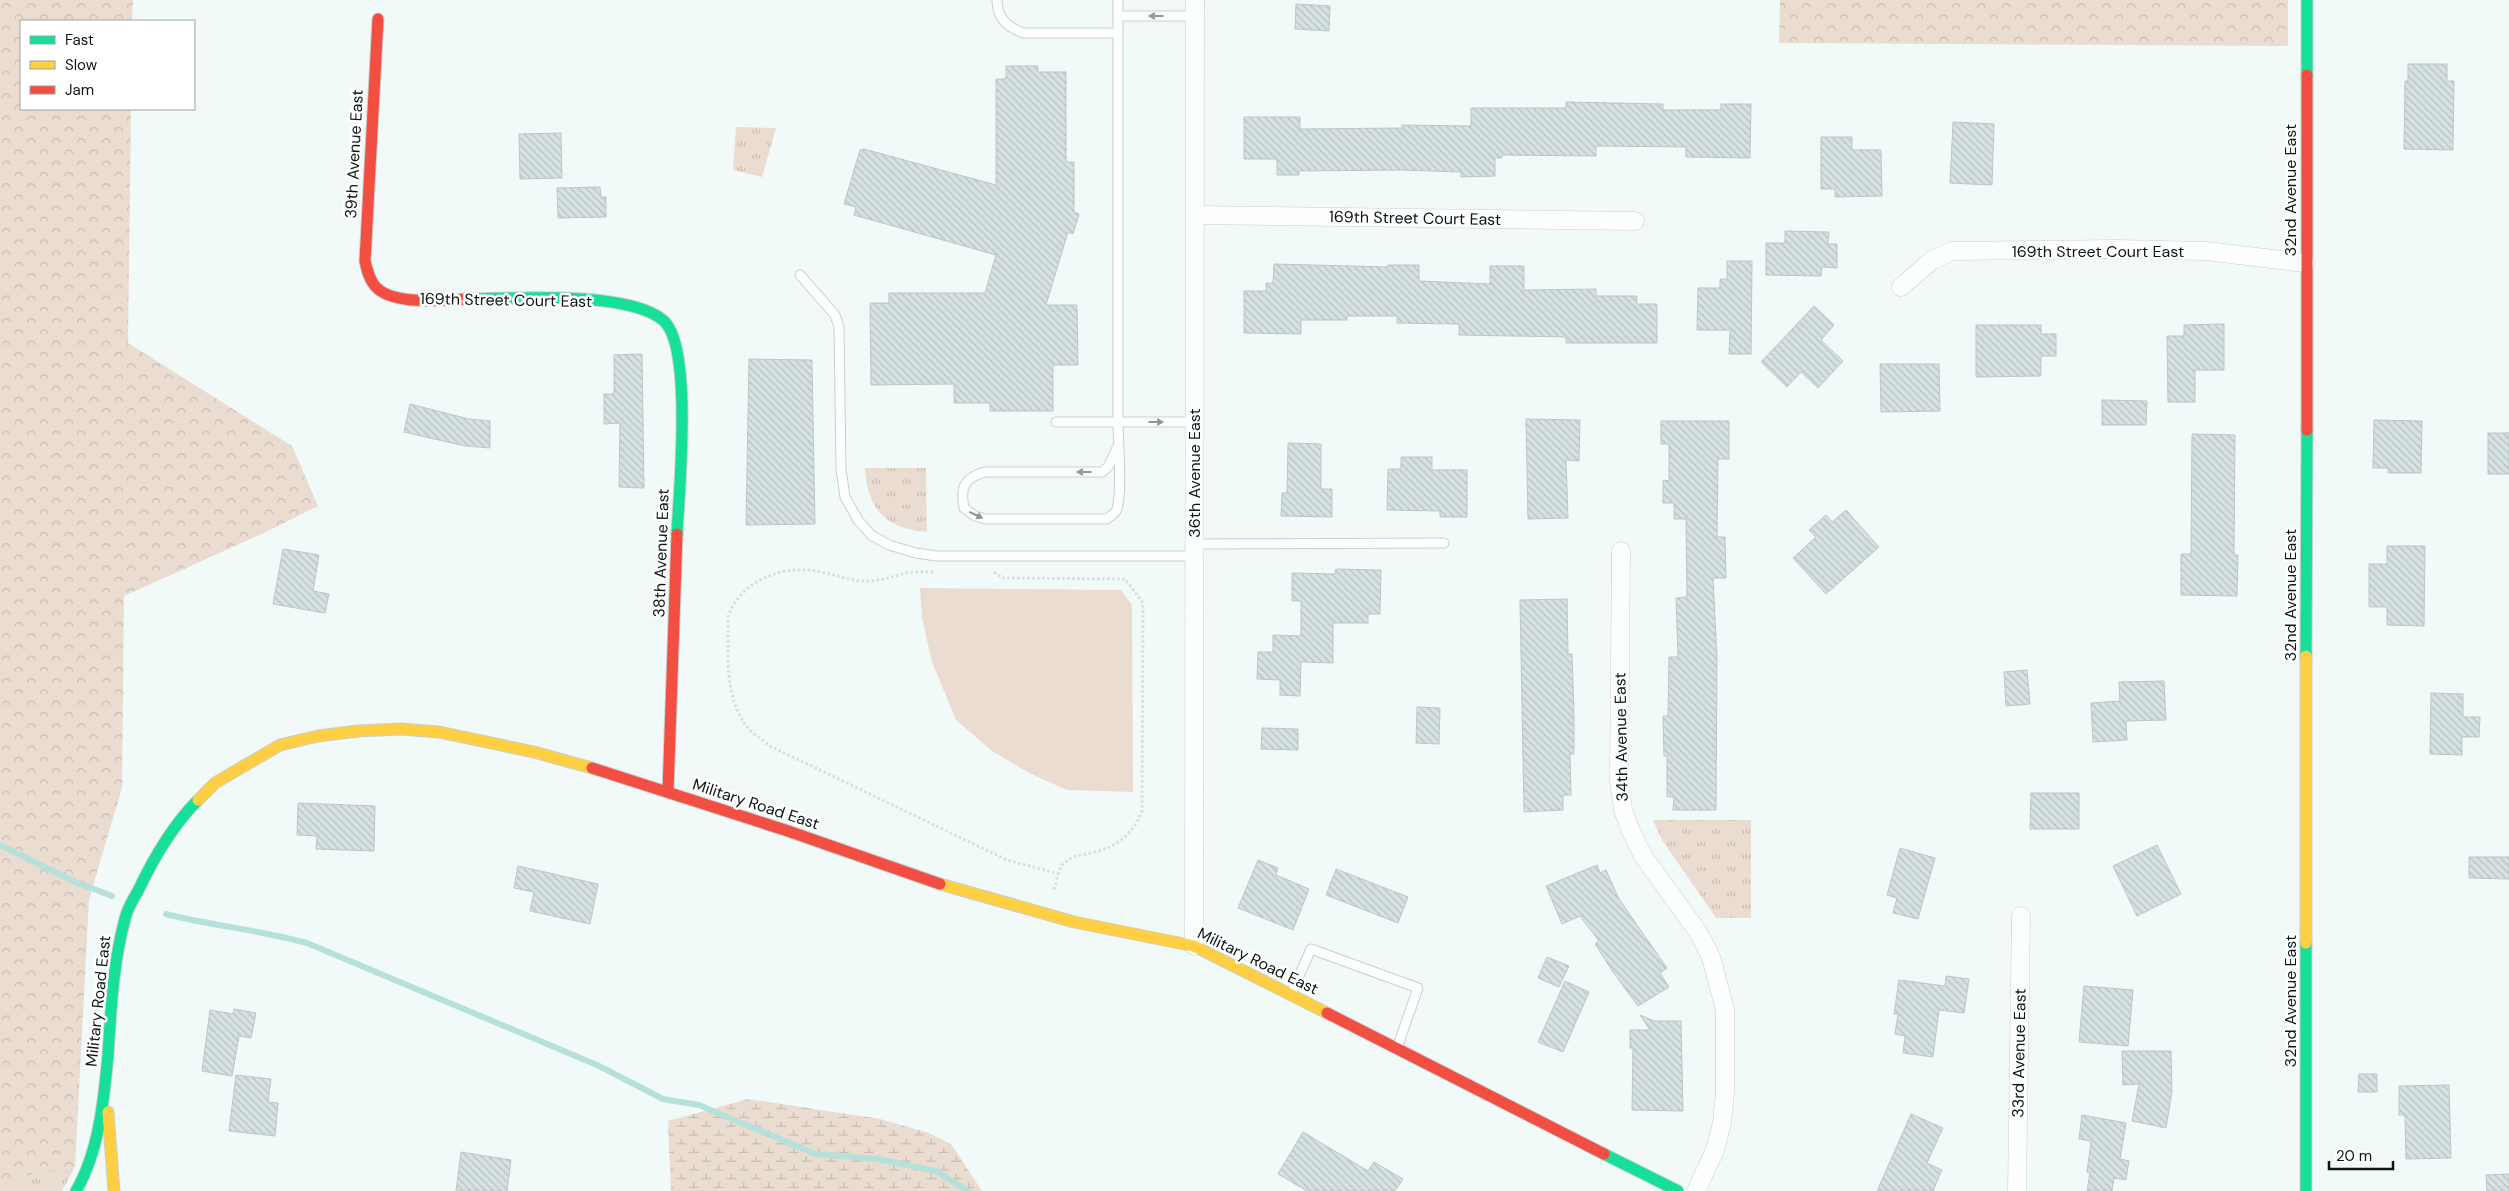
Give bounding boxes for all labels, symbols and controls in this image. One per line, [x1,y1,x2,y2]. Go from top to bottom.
one-way arrow [1148,12,1164,20]
legend [20,20,195,110]
text: Fast [65,30,94,50]
text: Slow [65,55,98,75]
text: Jam [65,80,94,100]
street label: 39th Avenue East [340,89,368,219]
street label: 32nd Avenue East [2280,124,2301,256]
street label: 169th Street Court East [1329,206,1501,230]
street label: 169th Street Court East [2012,241,2184,262]
street label: 169th Street Court East [420,288,592,312]
street label: 36th Avenue East [1184,408,1205,538]
one-way arrow [1148,418,1164,426]
one-way arrow [1076,468,1092,476]
street label: 38th Avenue East [648,488,674,618]
one-way arrow [969,512,983,520]
street label: 32nd Avenue East [2280,529,2301,661]
street label: 34th Avenue East [1609,672,1633,802]
street label: Military Road East [690,774,822,834]
street label: Military Road East [1194,923,1322,999]
street label: Military Road East [81,934,115,1068]
street label: 32nd Avenue East [2280,935,2301,1067]
street label: 33rd Avenue East [2007,988,2031,1118]
scale bar [2329,1138,2393,1170]
text: 20 m [2336,1146,2372,1166]

